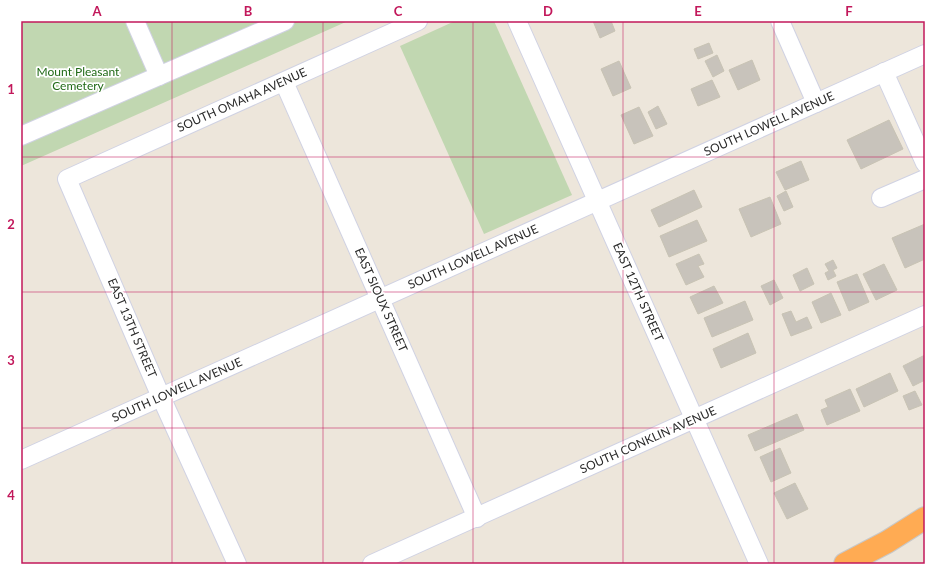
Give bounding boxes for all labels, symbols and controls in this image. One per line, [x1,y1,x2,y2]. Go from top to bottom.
text: A [91,3,102,19]
text: B [244,3,253,19]
text: C [394,3,403,19]
text: D [543,3,553,19]
text: E [694,3,702,19]
text: F [845,3,853,19]
park label: Mount Pleasant Cemetery [37,64,120,93]
street label: SOUTH OMAHA AVENUE [175,64,309,135]
text: 1 [7,81,15,97]
street label: SOUTH LOWELL AVENUE [701,88,836,159]
text: 2 [7,216,15,232]
street label: SOUTH LOWELL AVENUE [405,221,540,292]
street label: EAST 12TH STREET [610,240,667,344]
street label: EAST SIOUX STREET [352,245,411,354]
street label: EAST 13TH STREET [105,276,160,380]
text: 3 [7,352,15,368]
street label: SOUTH LOWELL AVENUE [109,354,244,425]
street label: SOUTH CONKLIN AVENUE [577,403,718,476]
text: 4 [7,487,15,503]

